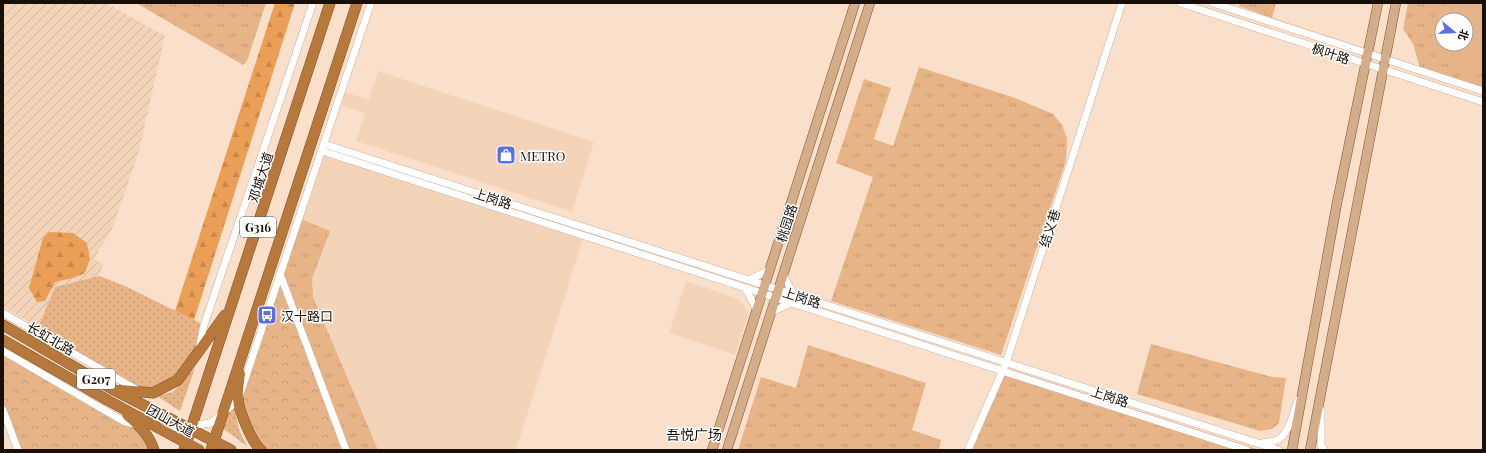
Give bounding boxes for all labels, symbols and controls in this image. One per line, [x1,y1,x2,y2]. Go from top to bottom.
north arrow [1434,12,1474,52]
text: 北 [1455,28,1473,43]
street label: 枫叶路 [1310,39,1352,67]
shop icon: METRO [495,144,517,166]
place label: METRO [520,147,565,164]
street label: 邓城大道 [244,150,276,204]
street label: 上岗路 [472,184,514,212]
street label: 桃园路 [772,202,800,244]
street label: 结义巷 [1035,207,1063,249]
road number: G316 [240,217,276,237]
street label: 上岗路 [781,283,823,311]
bus stop icon: 汉十路口 [256,304,278,326]
place label: 汉十路口 [281,307,333,324]
street label: 长虹北路 [24,318,78,358]
road number: G207 [77,369,115,389]
street label: 上岗路 [1089,382,1131,410]
street label: 团山大道 [144,400,198,440]
district label: 吾悦广场 [666,425,722,444]

